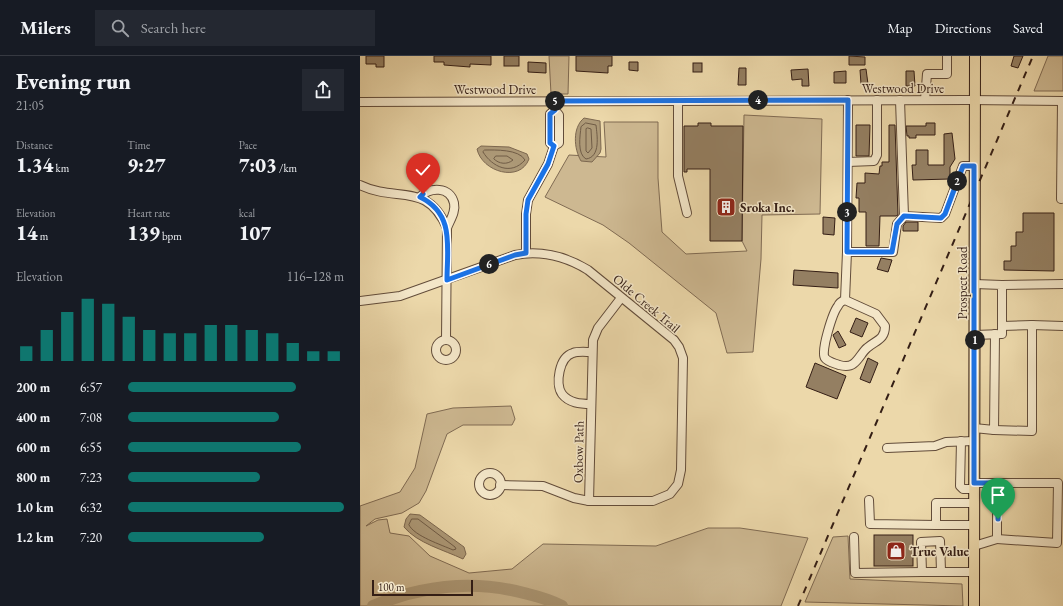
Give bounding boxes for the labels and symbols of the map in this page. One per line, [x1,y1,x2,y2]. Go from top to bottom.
street label: Westwood Drive [862,80,944,97]
street label: Westwood Drive [454,81,536,98]
pin: 4 [748,90,768,110]
pin: 5 [545,91,565,111]
pin [406,153,440,194]
pin: 2 [947,171,967,191]
building icon: Sroka Inc. [715,196,737,218]
place label: Sroka Inc. [740,199,795,216]
pin: 3 [837,202,857,222]
street label: Prospect Road [954,246,971,320]
pin: 6 [479,254,499,274]
street label: Olde Creek Trail [609,270,684,337]
pin: 1 [965,330,985,350]
street label: Oxbow Path [569,420,588,483]
pin [981,478,1015,519]
shop icon: True Value [885,540,907,562]
place label: True Value [910,543,970,560]
scale bar [372,578,473,597]

